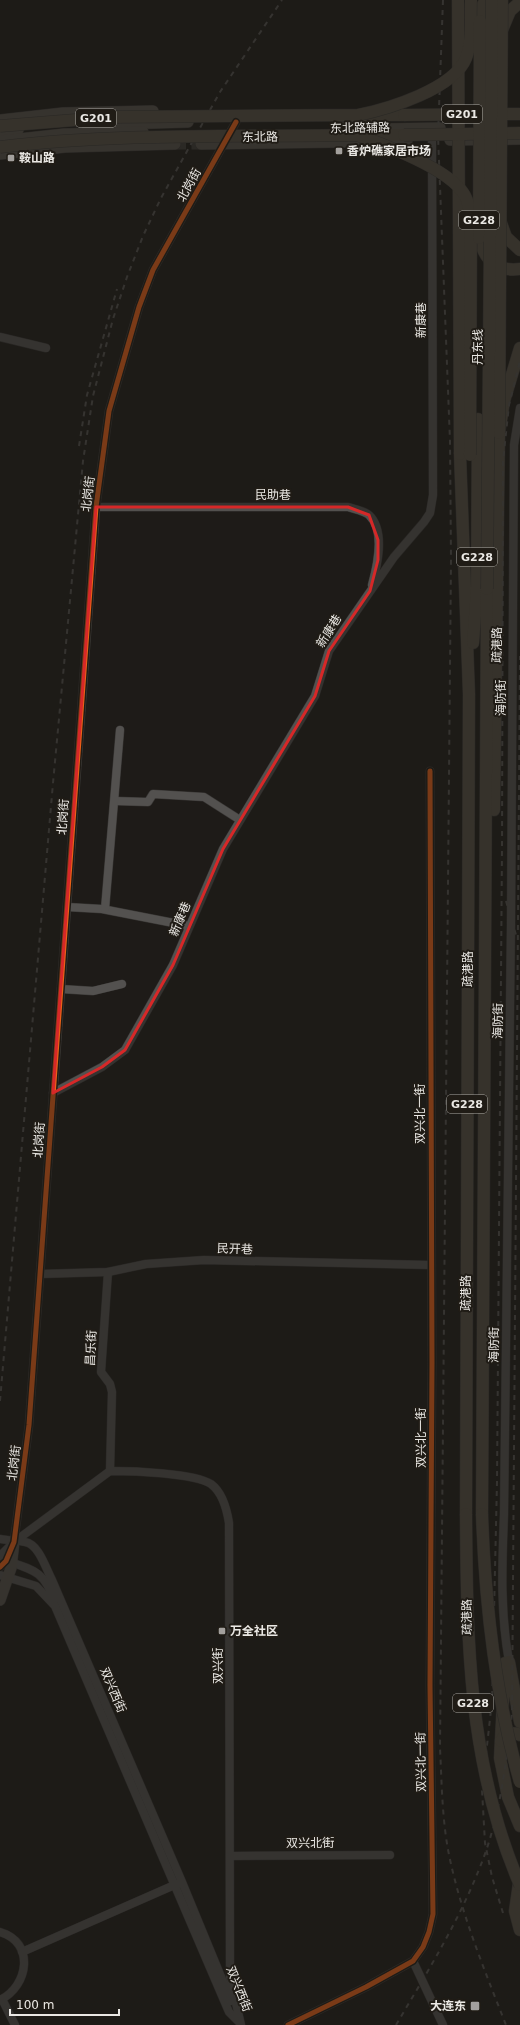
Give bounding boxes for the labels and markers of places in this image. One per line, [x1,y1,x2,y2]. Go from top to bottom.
place label: 香炉礁家居市场 [347,144,431,158]
marker: 香炉礁家居市场 [334,146,344,156]
place label: 鞍山路 [19,151,55,165]
marker: 鞍山路 [6,153,16,163]
place label: 万全社区 [230,1624,278,1638]
marker: 万全社区 [217,1626,227,1636]
place label: 大连东 [430,1999,466,2013]
marker: 大连东 [469,2000,481,2012]

